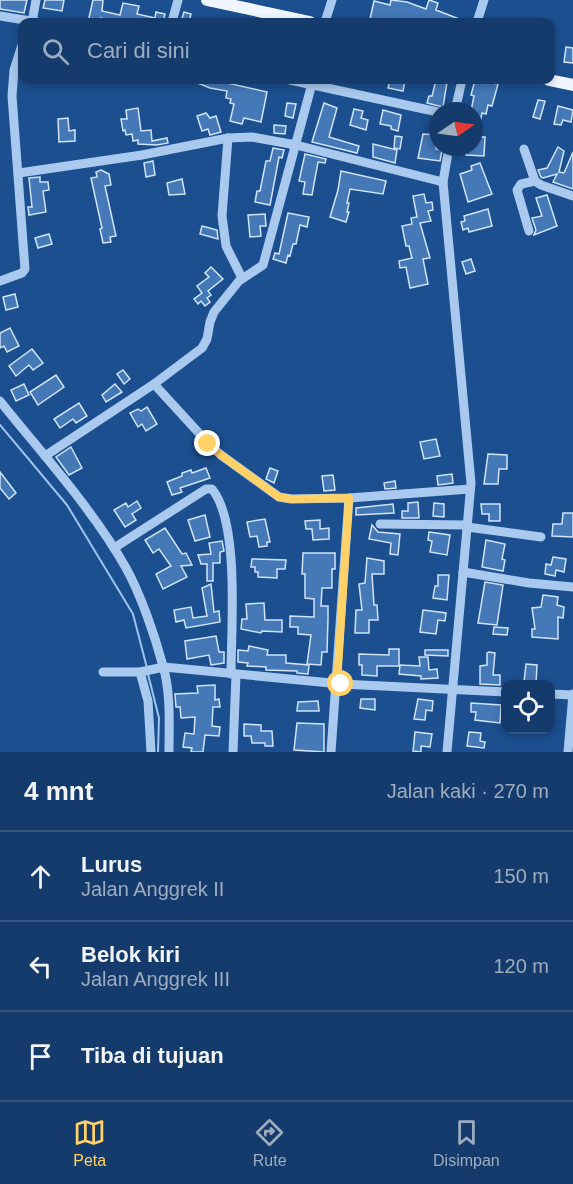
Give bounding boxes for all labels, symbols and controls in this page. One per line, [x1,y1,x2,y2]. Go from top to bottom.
search box [18,18,555,84]
icon: search [39,35,72,68]
text: Cari di sini [87,38,190,63]
north arrow [429,102,483,156]
route end [194,430,220,456]
route start [327,670,353,696]
map controls [501,680,555,734]
button: locate [501,680,555,734]
text: 4 mnt [24,776,93,806]
text: Jalan kaki · 270 m [387,780,549,802]
text: Lurus [81,852,142,877]
icon: ahead [24,860,57,893]
text: 150 m [493,865,549,887]
text: Jalan Anggrek II [81,878,224,900]
text: Belok kiri [81,942,180,967]
icon: left [24,950,57,983]
text: 120 m [493,955,549,977]
text: Jalan Anggrek III [81,968,230,990]
icon: arrive [24,1040,57,1073]
text: Tiba di tujuan [81,1043,224,1068]
tab: Peta [73,1116,106,1170]
tab: Rute [253,1116,287,1170]
tab: Disimpan [433,1116,500,1170]

